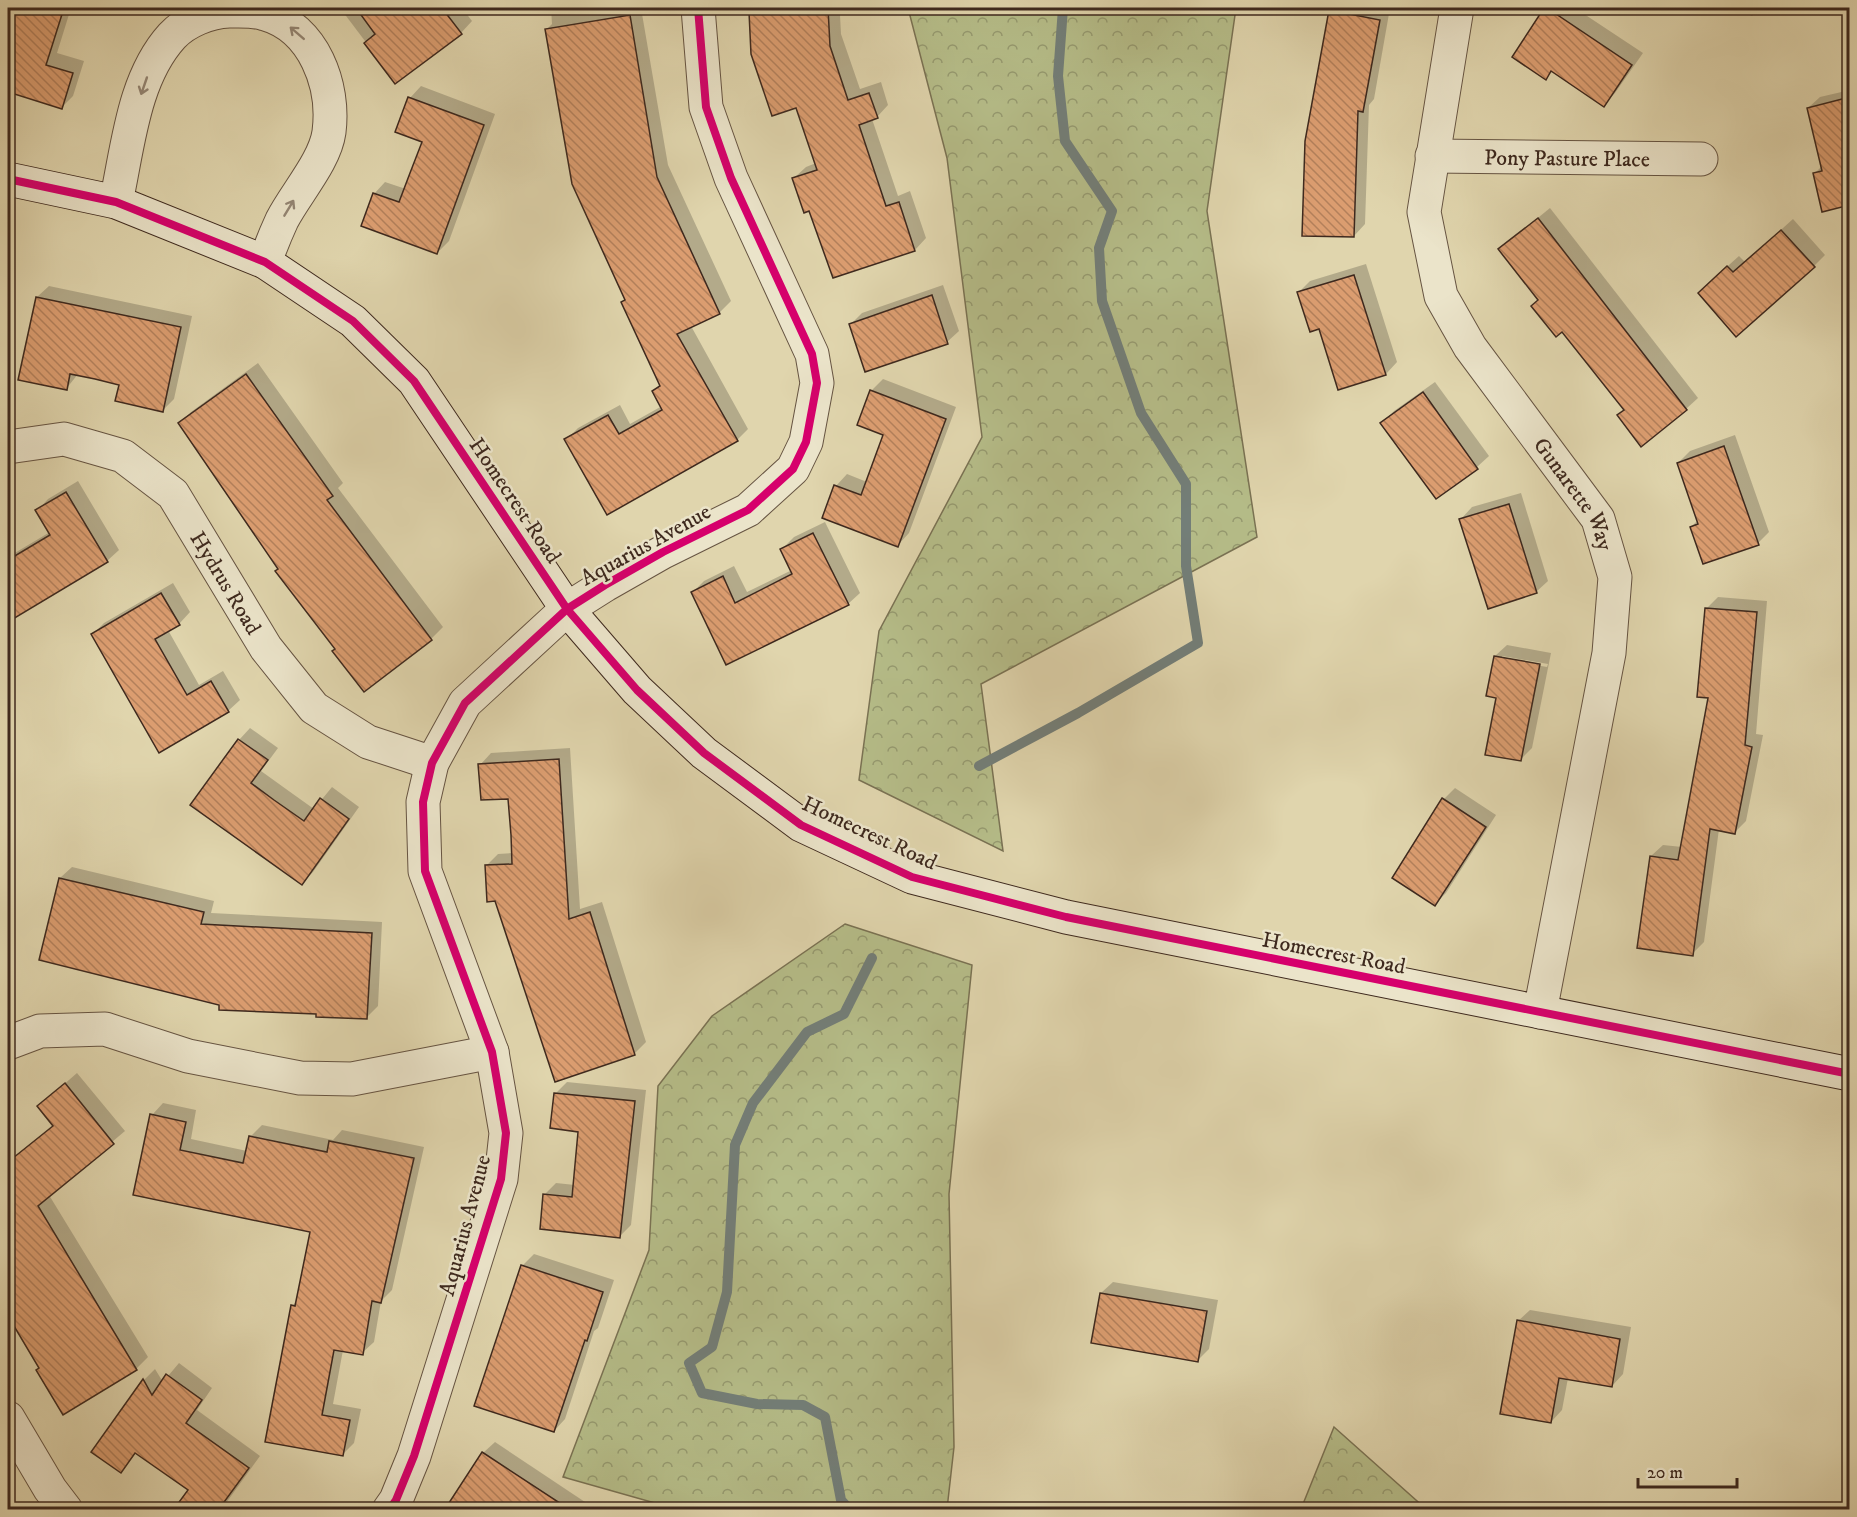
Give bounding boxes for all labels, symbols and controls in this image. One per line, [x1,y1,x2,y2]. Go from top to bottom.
one-way arrow [289,26,305,39]
one-way arrow [138,76,149,95]
street label: Pony Pasture Place [1484,145,1650,173]
one-way arrow [283,200,295,217]
street label: Homecrest Road [463,433,567,569]
street label: Gunarette Way [1527,433,1619,554]
street label: Aquarius Avenue [576,498,716,592]
street label: Hydrus Road [184,527,267,640]
street label: Homecrest Road [798,790,941,876]
street label: Homecrest Road [1260,926,1408,981]
street label: Aquarius Avenue [434,1152,497,1299]
scale bar [1638,1451,1737,1489]
text: 20 m [1647,1462,1683,1484]

